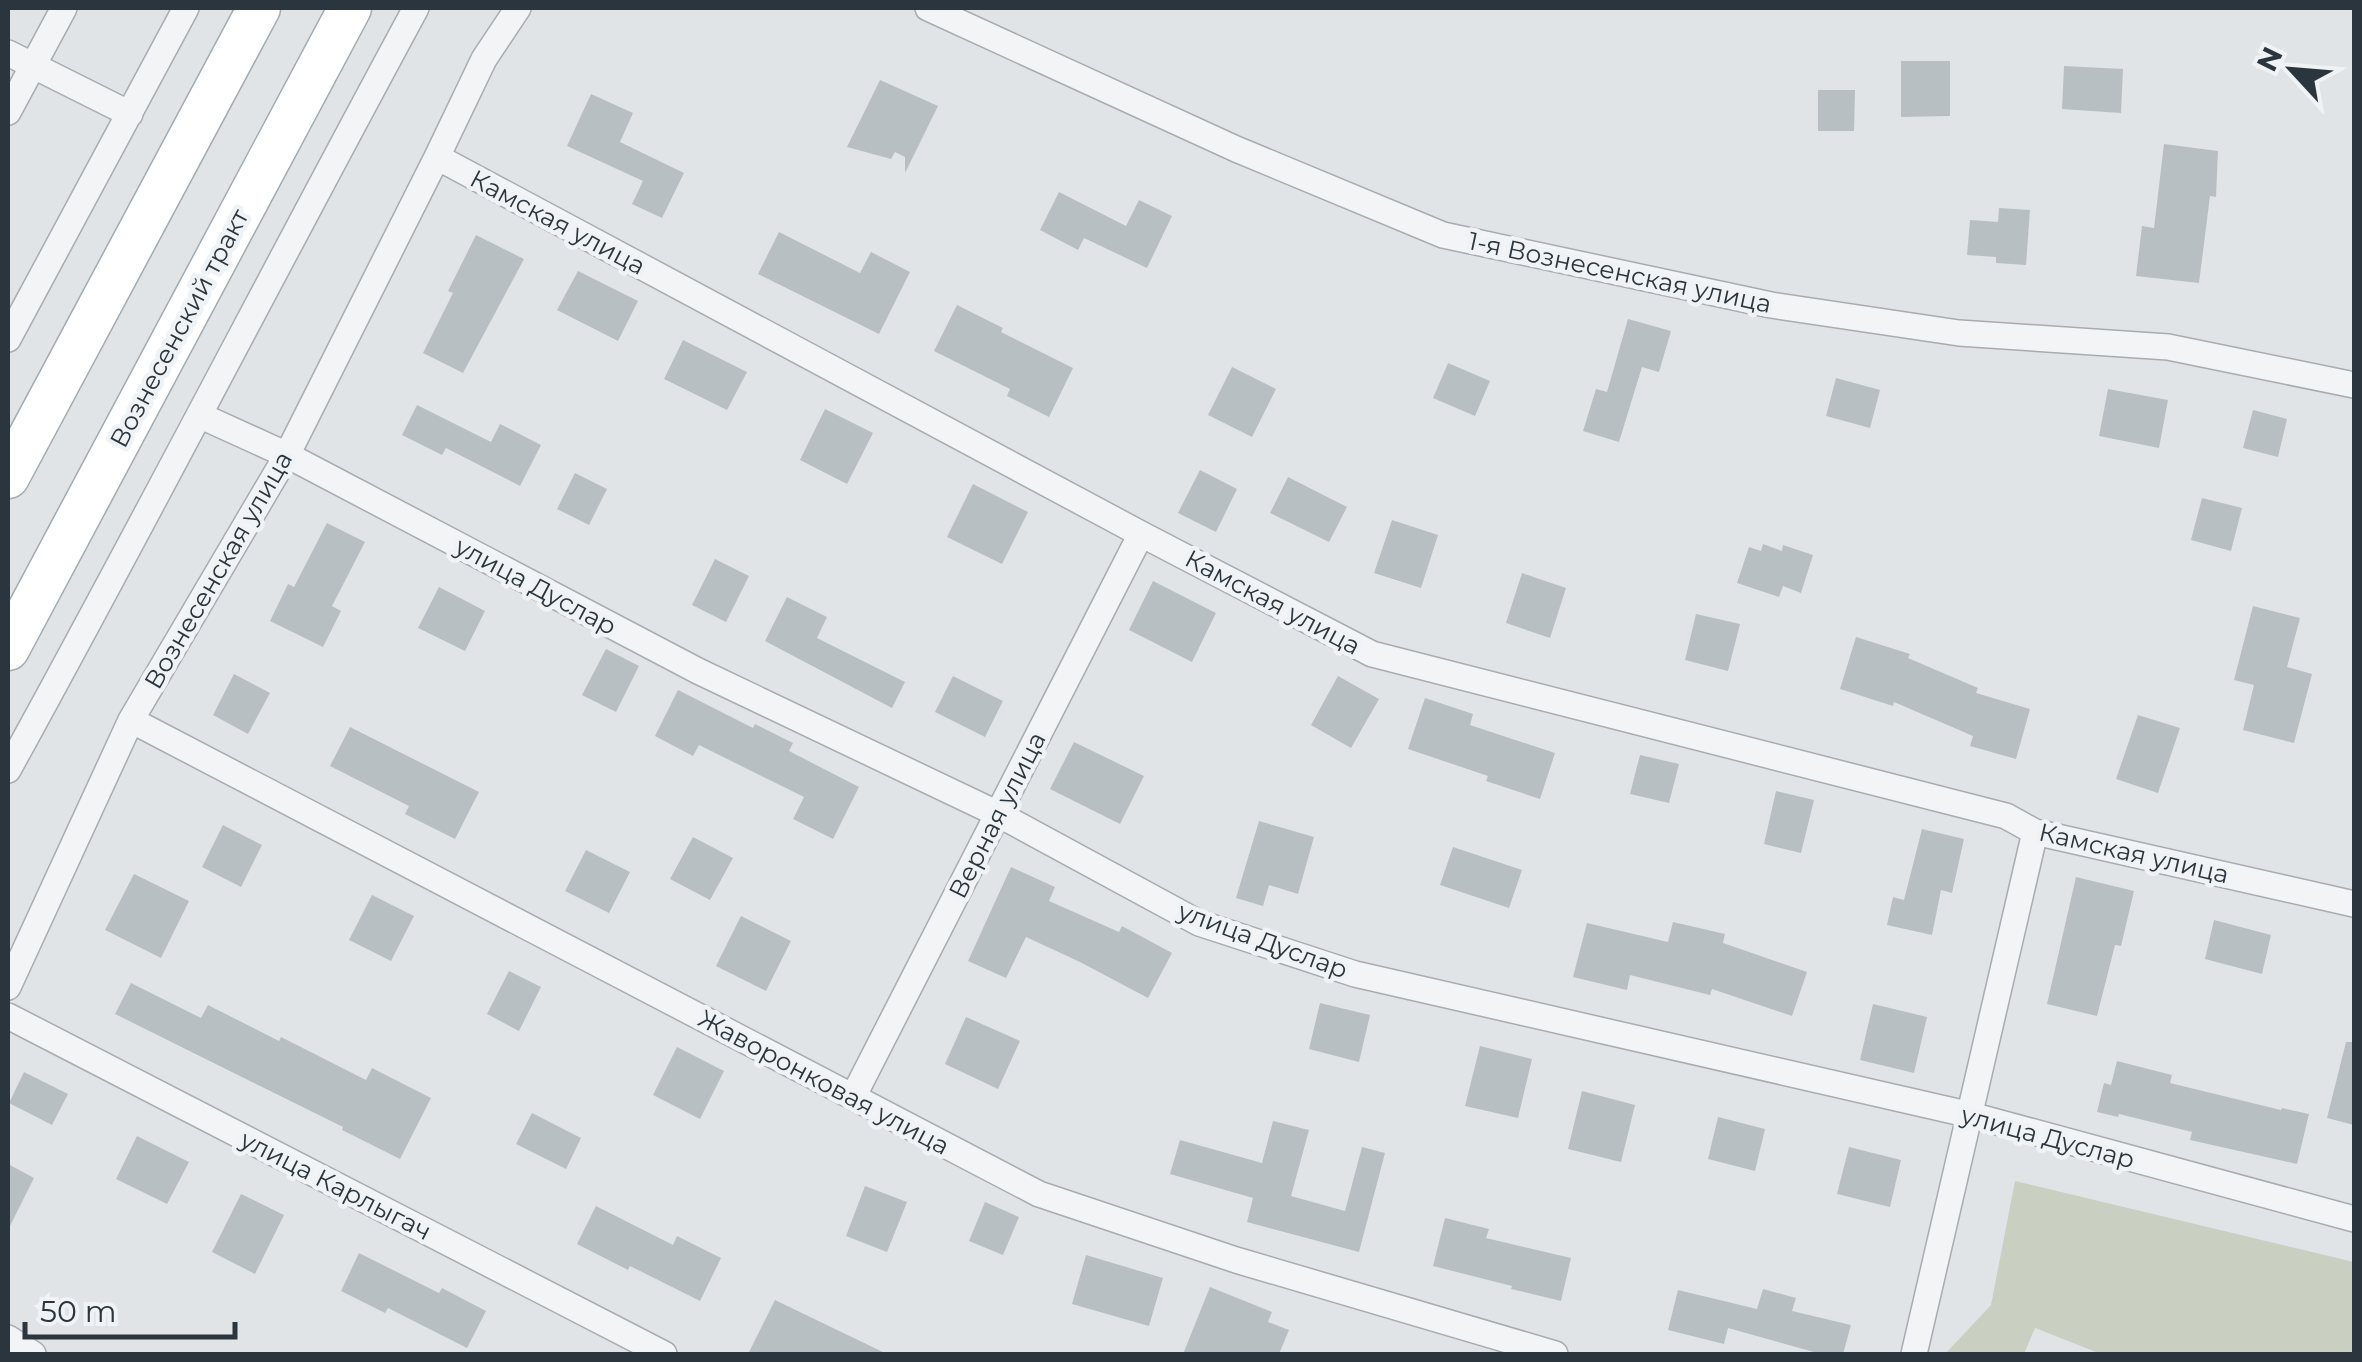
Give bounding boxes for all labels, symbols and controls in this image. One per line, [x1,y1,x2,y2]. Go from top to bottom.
north arrow [2242,20,2342,120]
text: N [2249,41,2290,77]
street label: Камская улица [465,163,651,281]
street label: Вознесенский тракт [103,204,255,452]
street label: 1-я Вознесенская улица [1466,225,1774,319]
street label: Вознесенская улица [138,446,298,694]
street label: улица Дуслар [449,530,622,641]
street label: Камская улица [1180,543,1366,661]
street label: Верная улица [942,727,1052,903]
street label: Камская улица [2036,817,2232,889]
street label: улица Дуслар [1173,895,1352,985]
street label: Жаворонковая улица [693,1003,955,1161]
street label: улица Дуслар [1957,1099,2138,1175]
street label: улица Карлыгач [235,1123,436,1246]
scale bar [25,1277,235,1339]
text: 50 m [40,1293,117,1330]

